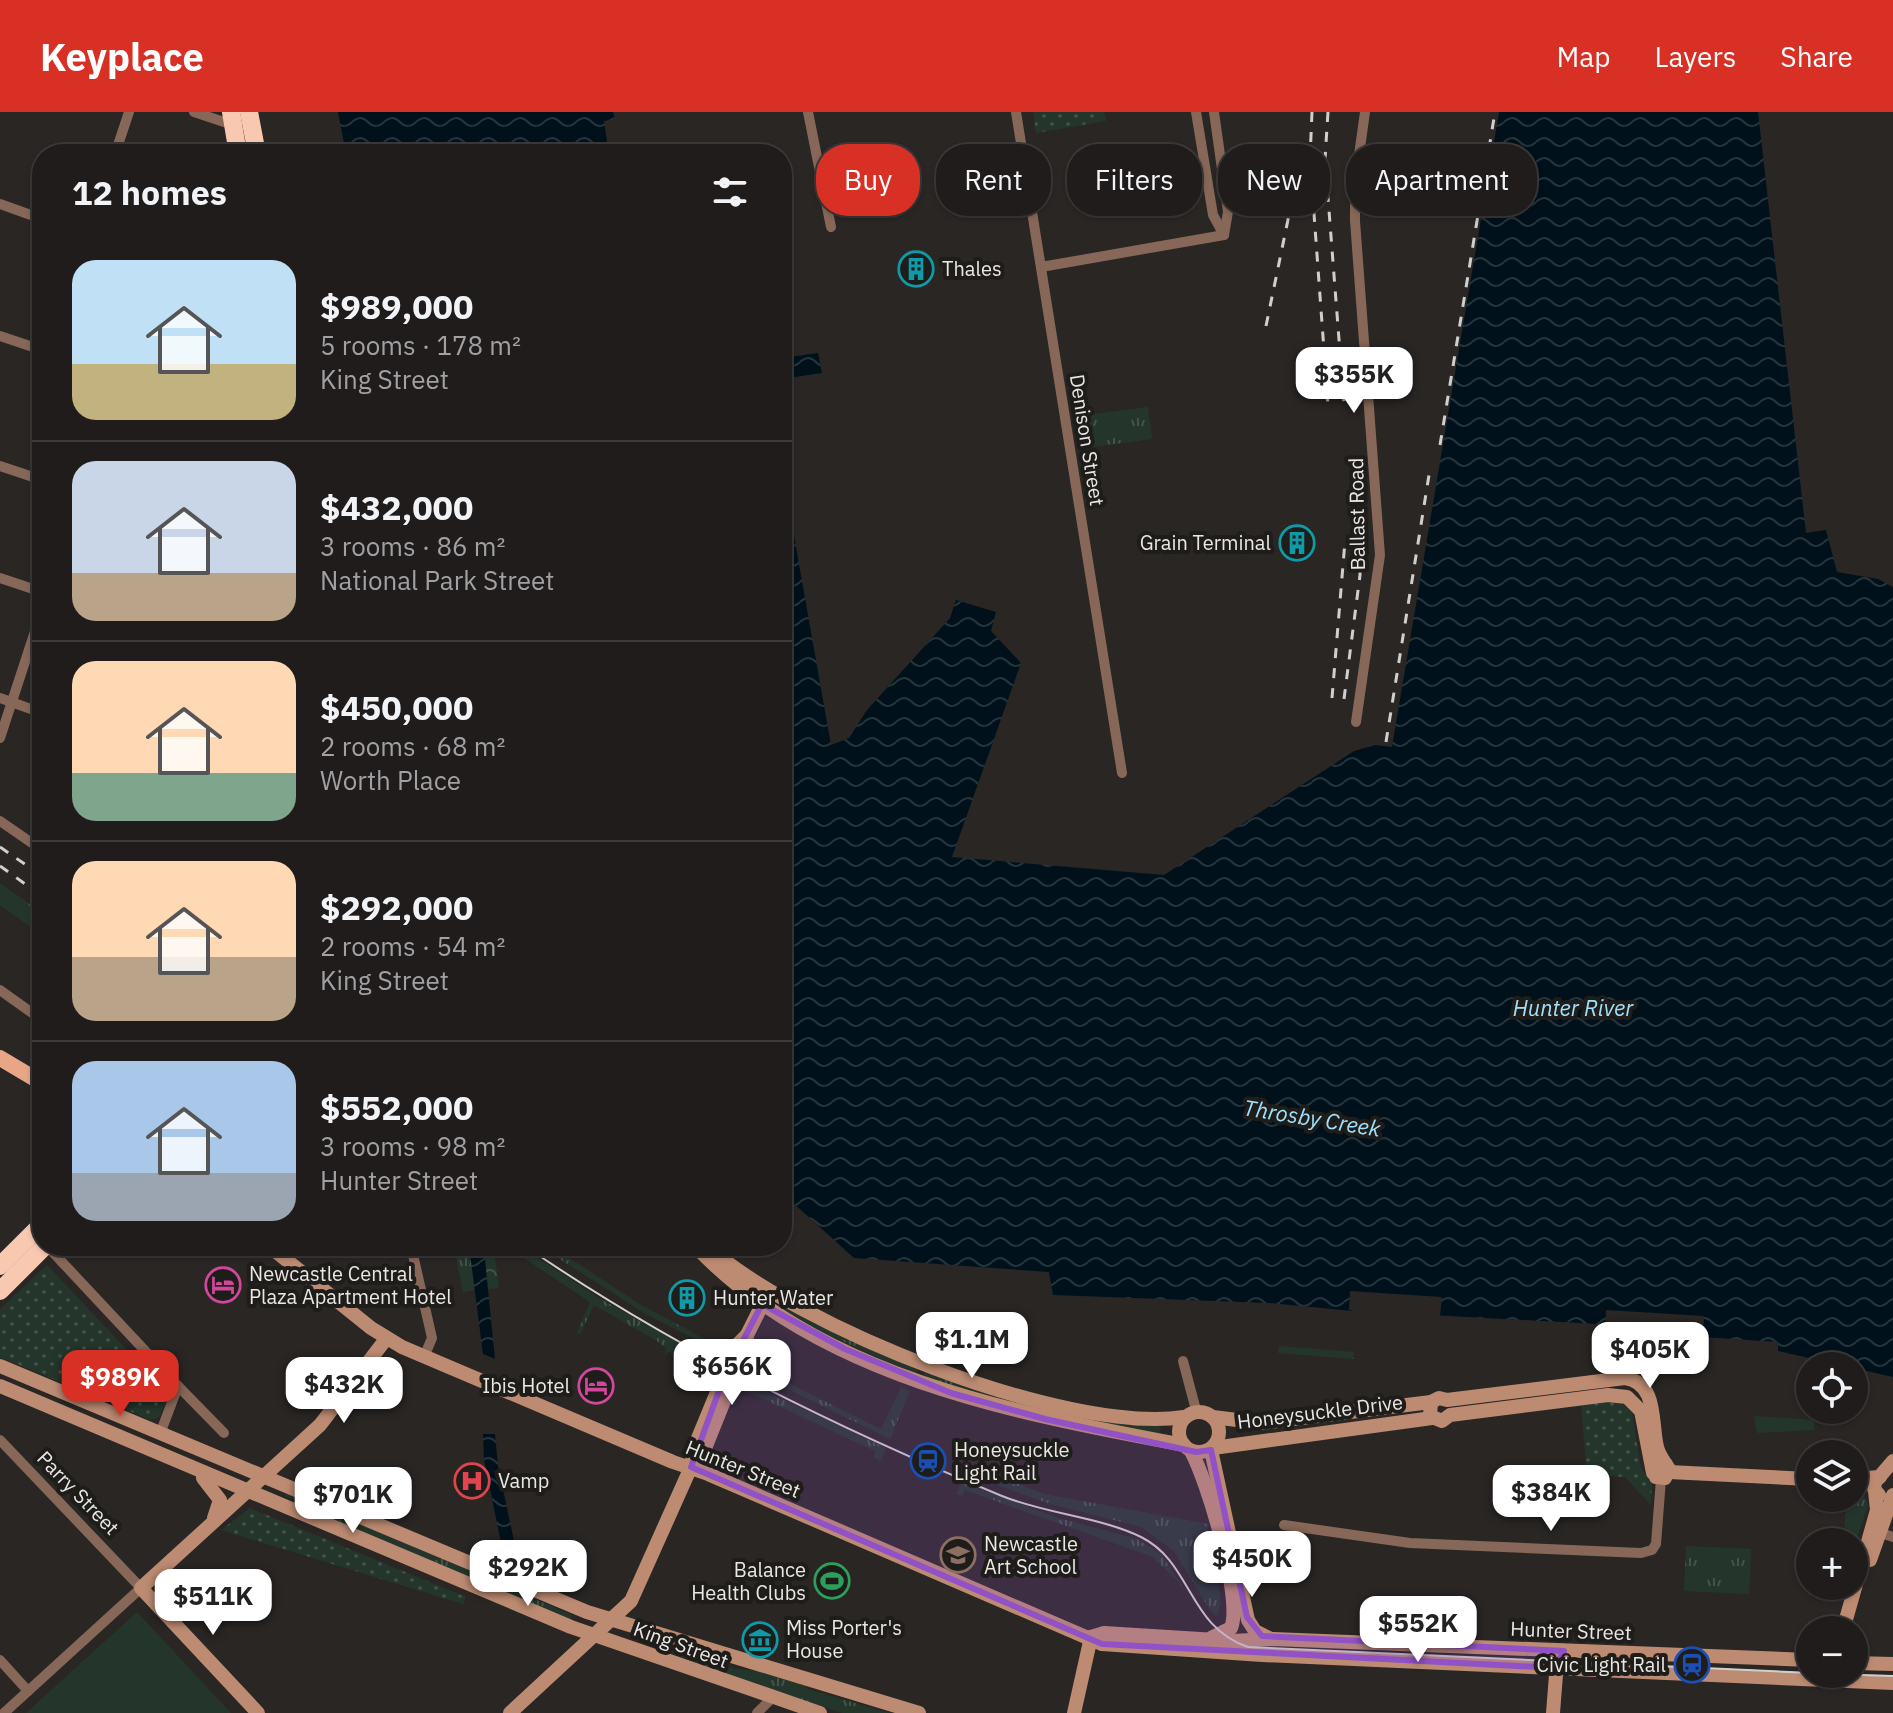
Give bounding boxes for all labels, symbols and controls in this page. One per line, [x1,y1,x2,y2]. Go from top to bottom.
text: Keyplace [40,32,204,81]
text: Map [1556,38,1610,75]
text: Layers [1654,38,1736,75]
text: Share [1780,38,1853,75]
chip: Buy [816,144,920,216]
chip: Rent [936,144,1051,216]
chip: Filters [1067,144,1202,216]
chip: New [1218,144,1330,216]
chip: Apartment [1346,144,1537,216]
text: 12 homes [72,170,227,214]
icon: filters [708,170,752,214]
building icon: Thales [897,250,935,288]
place label: Thales [942,255,1002,282]
text: $989,000 [320,284,473,328]
icon: home [136,292,232,388]
text: 5 rooms · 178 m² [320,328,521,362]
pin: $355K [1298,347,1410,415]
text: $355K [1314,356,1394,390]
text: King Street [320,362,449,396]
street label: Denison Street [1064,372,1111,508]
street label: Ballast Road [1342,458,1371,571]
text: $432,000 [320,485,473,529]
icon: home [136,493,232,589]
building icon: Grain Terminal [1278,524,1316,562]
text: 3 rooms · 86 m² [320,529,505,563]
place label: Grain Terminal [1140,529,1271,556]
text: National Park Street [320,563,554,597]
text: $450,000 [320,685,473,729]
icon: home [136,693,232,789]
text: 2 rooms · 68 m² [320,729,505,763]
text: Worth Place [320,763,461,797]
text: $292,000 [320,885,473,929]
icon: home [136,893,232,989]
text: 2 rooms · 54 m² [320,929,505,963]
text: King Street [320,963,449,997]
water label: Hunter River [1513,993,1634,1022]
text: $552,000 [320,1085,473,1129]
water label: Throsby Creek [1242,1092,1383,1143]
icon: home [136,1093,232,1189]
text: 3 rooms · 98 m² [320,1129,505,1163]
text: Hunter Street [320,1163,478,1197]
place label: Newcastle Central Plaza Apartment Hotel [249,1260,452,1310]
hotel icon: Newcastle Central Plaza Apartment Hotel [204,1266,242,1304]
building icon: Hunter Water [668,1279,706,1317]
place label: Hunter Water [713,1284,833,1311]
pin: $1.1M [916,1312,1028,1380]
text: $1.1M [934,1321,1010,1355]
pin: $405K [1594,1322,1706,1390]
text: $405K [1610,1331,1690,1365]
pin: $656K [676,1339,788,1407]
text: $656K [692,1348,772,1382]
pin: $989K [64,1350,176,1418]
map controls [1796,1352,1868,1688]
button: locate [1796,1352,1868,1424]
pin: $432K [288,1357,400,1425]
text: $989K [80,1359,160,1393]
text: $432K [304,1366,384,1400]
hotel icon: Ibis Hotel [577,1367,615,1405]
place label: Ibis Hotel [482,1372,570,1399]
street label: Honeysuckle Drive [1236,1388,1404,1435]
street label: Hunter Street [682,1433,805,1504]
place label: Honeysuckle Light Rail [954,1436,1070,1486]
button: layers [1796,1440,1868,1512]
station icon: Honeysuckle Light Rail [909,1442,947,1480]
street label: Parry Street [31,1445,125,1541]
hospital icon: Vamp [453,1462,491,1500]
pin: $384K [1495,1465,1607,1533]
pin: $701K [297,1467,409,1535]
place label: Vamp [498,1467,549,1494]
text: $384K [1511,1474,1591,1508]
text: $701K [313,1476,393,1510]
button: + [1796,1528,1868,1600]
place label: Newcastle Art School [984,1530,1078,1580]
pin: $450K [1196,1531,1308,1599]
school or university icon: Newcastle Art School [939,1536,977,1574]
pin: $292K [472,1540,584,1608]
text: $450K [1212,1540,1292,1574]
text: $292K [488,1549,568,1583]
place label: Balance Health Clubs [691,1556,806,1606]
sports icon: Balance Health Clubs [813,1562,851,1600]
pin: $511K [157,1569,269,1637]
text: $511K [173,1578,253,1612]
pin: $552K [1362,1596,1474,1664]
text: $552K [1378,1605,1458,1639]
place label: Miss Porter's House [786,1614,902,1664]
street label: King Street [630,1615,732,1674]
street label: Hunter Street [1510,1615,1632,1646]
button: − [1796,1616,1868,1688]
museum icon: Miss Porter's House [741,1621,779,1659]
station icon: Civic Light Rail [1673,1646,1711,1684]
place label: Civic Light Rail [1537,1651,1666,1678]

